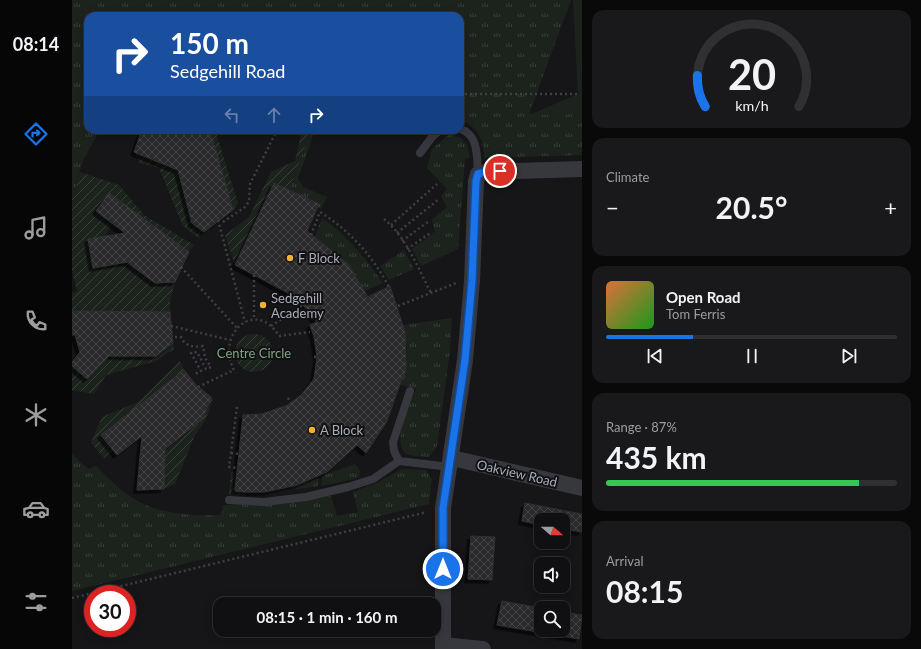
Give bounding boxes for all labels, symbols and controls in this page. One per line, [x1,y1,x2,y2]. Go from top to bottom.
text: 150 m [170,26,249,60]
icon: right [104,28,156,80]
text: 08:14 [13,33,59,55]
text: 20 [727,49,776,99]
text: Sedgehill Road [170,60,285,82]
text: km/h [735,96,768,113]
icon: left [221,104,243,126]
icon: ahead [263,104,285,126]
icon: right [305,104,327,126]
icon: directions [22,120,50,148]
pin [483,154,517,188]
icon: arrive [489,160,511,182]
text: Climate [606,169,649,185]
text: 20.5° [716,189,787,225]
text: − [606,194,619,221]
text: + [884,194,897,221]
icon: music [22,214,50,242]
place label: F Block [298,250,340,266]
marker: F Block [285,253,295,263]
text: Open Road [666,288,741,306]
place label: Sedgehill Academy [271,290,324,321]
marker: Sedgehill Academy [258,300,268,310]
text: Tom Ferris [666,306,725,322]
icon: phone [22,307,50,335]
park label: Centre Circle [217,345,291,361]
icon: previous [644,345,666,367]
icon: pause [741,345,763,367]
icon: next [838,345,860,367]
icon: climate [22,401,50,429]
text: Range · 87% [606,419,677,435]
place label: A Block [320,422,364,438]
marker: A Block [307,425,317,435]
text: 435 km [606,439,707,475]
street label: Oakview Road [475,456,559,490]
icon: car [22,495,50,523]
north arrow [534,513,570,549]
map controls [534,513,570,637]
position arrow [422,548,464,590]
text: Arrival [606,553,643,569]
button: sound [534,557,570,593]
text: 08:15 [606,573,683,609]
speed limit sign: 30 [84,585,136,637]
icon: filters [22,588,50,616]
button: search [534,601,570,637]
text: 08:15 · 1 min · 160 m [257,608,397,626]

